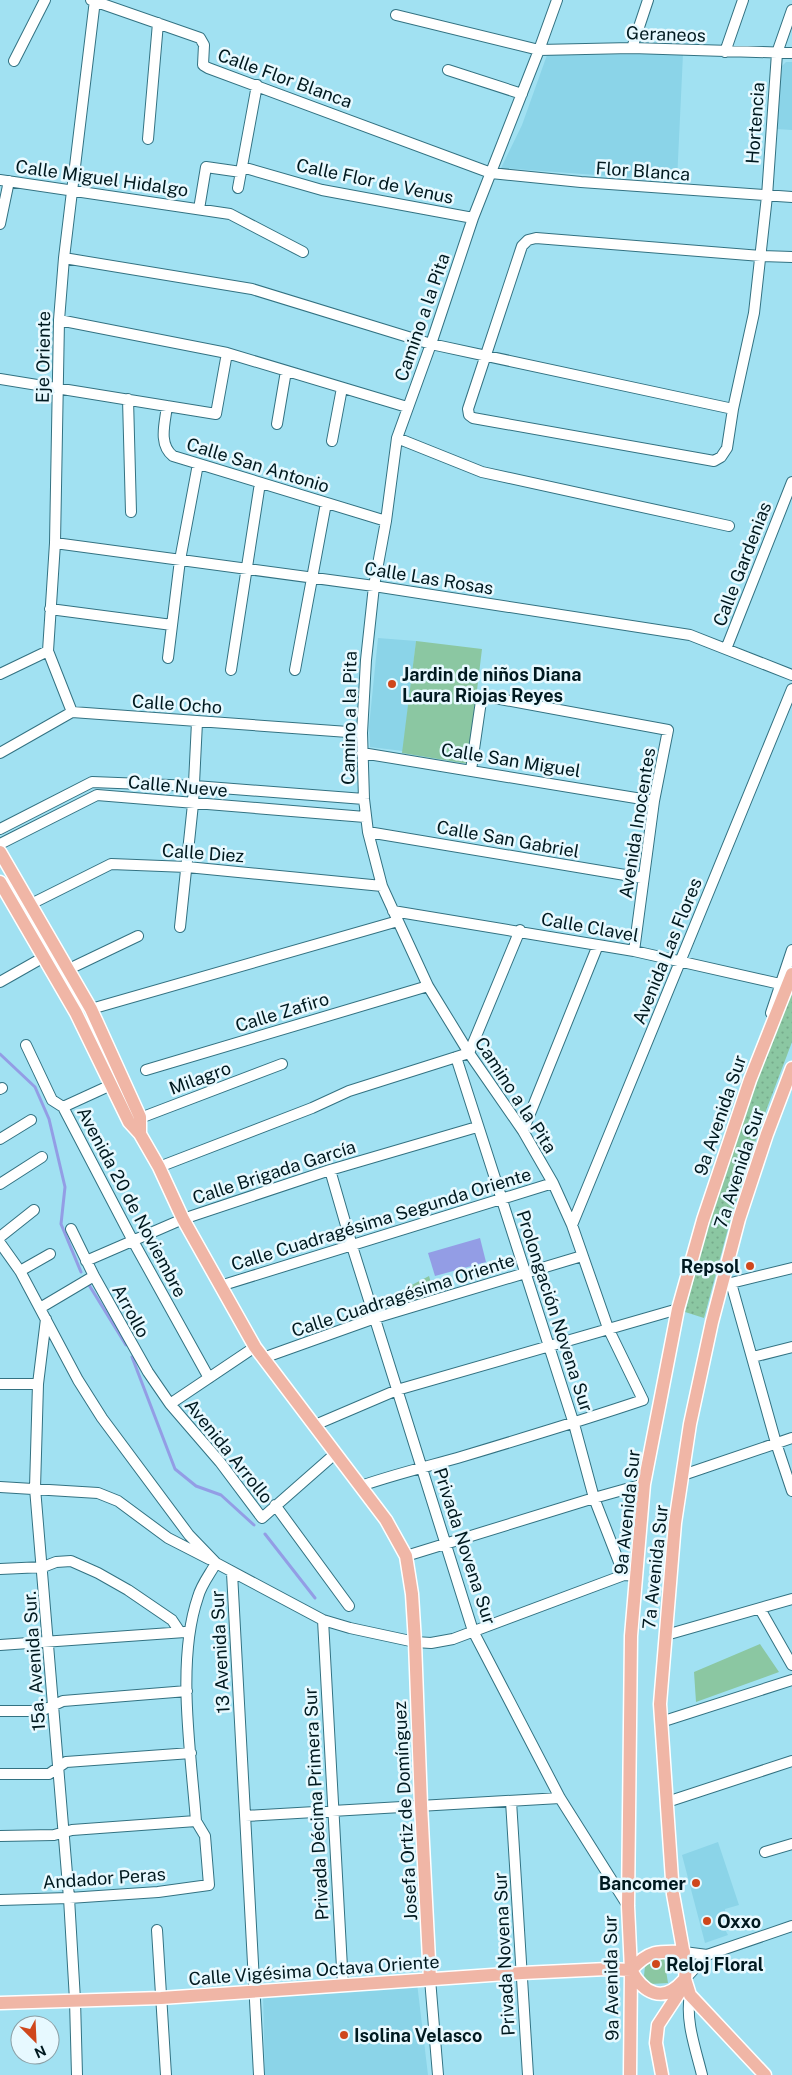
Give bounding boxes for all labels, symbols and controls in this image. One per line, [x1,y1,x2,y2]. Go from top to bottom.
street label: Geraneos [626,22,706,46]
street label: Calle Flor Blanca [215,44,355,112]
street label: Hortencia [742,81,768,165]
street label: Calle Flor de Venus [295,154,455,208]
street label: Calle Miguel Hidalgo [14,155,190,201]
street label: Flor Blanca [595,157,691,185]
street label: Camino a la Pita [390,250,454,384]
street label: Eje Oriente [32,311,54,403]
street label: Calle San Antonio [184,433,332,497]
street label: Calle Gardenias [709,499,775,629]
street label: Calle Las Rosas [363,557,495,599]
street label: Camino a la Pita [337,651,361,785]
place label: Jardin de niños Diana Laura Riojas Reyes [402,664,581,706]
marker: Jardin de niños Diana Laura Riojas Reyes [386,678,398,690]
street label: Calle Ocho [131,690,223,718]
street label: Calle San Miguel [440,739,582,781]
street label: Avenida Inocentes [615,746,659,900]
street label: Calle Nueve [127,771,229,801]
street label: Calle San Gabriel [435,816,581,862]
street label: Calle Diez [161,840,245,866]
street label: Avenida Las Flores [628,875,706,1027]
street label: Calle Clavel [540,908,640,946]
street label: Calle Zafiro [233,988,331,1036]
street label: Camino a la Pita [471,1033,561,1157]
street label: 9a Avenida Sur [690,1052,750,1178]
street label: Milagro [166,1057,234,1099]
street label: Avenida 20 de Noviembre [73,1103,191,1301]
street label: 7a Avenida Sur [710,1105,768,1231]
street label: Calle Brigada García [190,1136,358,1208]
street label: Calle Cuadragésima Segunda Oriente [228,1163,534,1275]
street label: Prolongación Novena Sur [512,1207,598,1415]
street label: Calle Cuadragésima Oriente [289,1249,517,1341]
place label: Repsol [681,1256,740,1277]
marker: Repsol [744,1260,756,1272]
street label: Arrollo [108,1281,154,1341]
street label: Avenida Arrollo [181,1395,277,1507]
street label: 9a Avenida Sur [610,1448,644,1576]
street label: Privada Novena Sur [430,1465,500,1627]
street label: 7a Avenida Sur [638,1503,672,1631]
street label: 15a. Avenida Sur. [19,1590,49,1732]
street label: 13 Avenida Sur [206,1590,234,1714]
street label: Privada Décima Primera Sur [299,1687,333,1921]
street label: Josefa Ortiz de Domínguez [389,1701,421,1921]
street label: Andador Peras [42,1863,166,1893]
street label: Privada Novena Sur [489,1872,519,2036]
place label: Bancomer [599,1873,687,1894]
marker: Bancomer [690,1877,702,1889]
place label: Oxxo [717,1911,761,1932]
street label: 9a Avenida Sur [599,1915,623,2041]
marker: Oxxo [701,1915,713,1927]
street label: Calle Vigésima Octava Oriente [188,1951,440,1989]
place label: Reloj Floral [666,1954,764,1975]
marker: Reloj Floral [650,1958,662,1970]
north arrow [10,2015,60,2065]
place label: Isolina Velasco [354,2025,482,2046]
marker: Isolina Velasco [338,2029,350,2041]
text: N [32,2042,49,2061]

